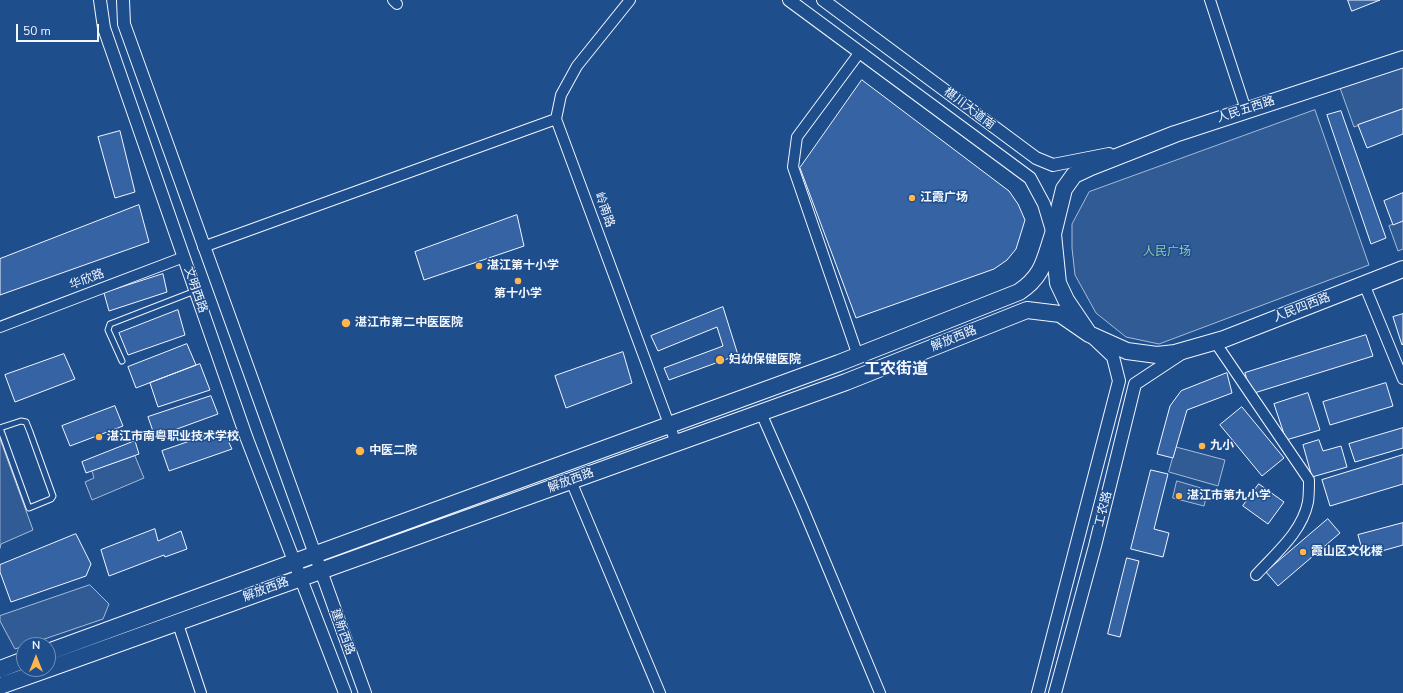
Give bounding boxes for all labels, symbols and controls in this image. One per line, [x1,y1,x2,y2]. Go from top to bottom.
scale bar [18,16,101,42]
text: 50 m [23,23,51,39]
street label: 椹川大道南 [941,85,997,133]
street label: 人民五西路 [1215,94,1277,126]
street label: 岭南路 [591,191,617,229]
place label: 江霞广场 [920,191,968,205]
marker: 江霞广场 [907,193,917,203]
park label: 人民广场 [1143,245,1191,259]
place label: 湛江第十小学 [487,259,559,273]
marker: 湛江第十小学 [474,261,484,271]
street label: 文明西路 [180,265,210,315]
street label: 华欣路 [68,267,106,293]
marker: 第十小学 [513,276,523,286]
place label: 第十小学 [494,287,542,301]
street label: 人民四西路 [1271,291,1333,325]
place label: 湛江市第二中医医院 [355,316,463,330]
marker: 湛江市第二中医医院 [340,317,352,329]
street label: 解放西路 [929,323,979,355]
place label: 妇幼保健医院 [729,353,801,367]
marker: 妇幼保健医院 [714,354,726,366]
district label: 工农街道 [864,360,928,380]
place label: 湛江市南粤职业技术学校 [107,430,239,444]
marker: 湛江市南粤职业技术学校 [94,432,104,442]
place label: 九小 [1210,439,1234,453]
marker: 九小 [1197,441,1207,451]
place label: 中医二院 [369,444,417,458]
marker: 中医二院 [354,445,366,457]
street label: 解放西路 [546,466,596,496]
place label: 湛江市第九小学 [1187,489,1271,503]
street label: 工农路 [1093,490,1115,528]
marker: 湛江市第九小学 [1174,491,1184,501]
place label: 霞山区文化楼 [1311,545,1383,559]
marker: 霞山区文化楼 [1298,547,1308,557]
street label: 解放西路 [241,575,291,605]
street label: 建新西路 [327,607,357,657]
north arrow [16,637,56,677]
text: N [32,638,40,653]

